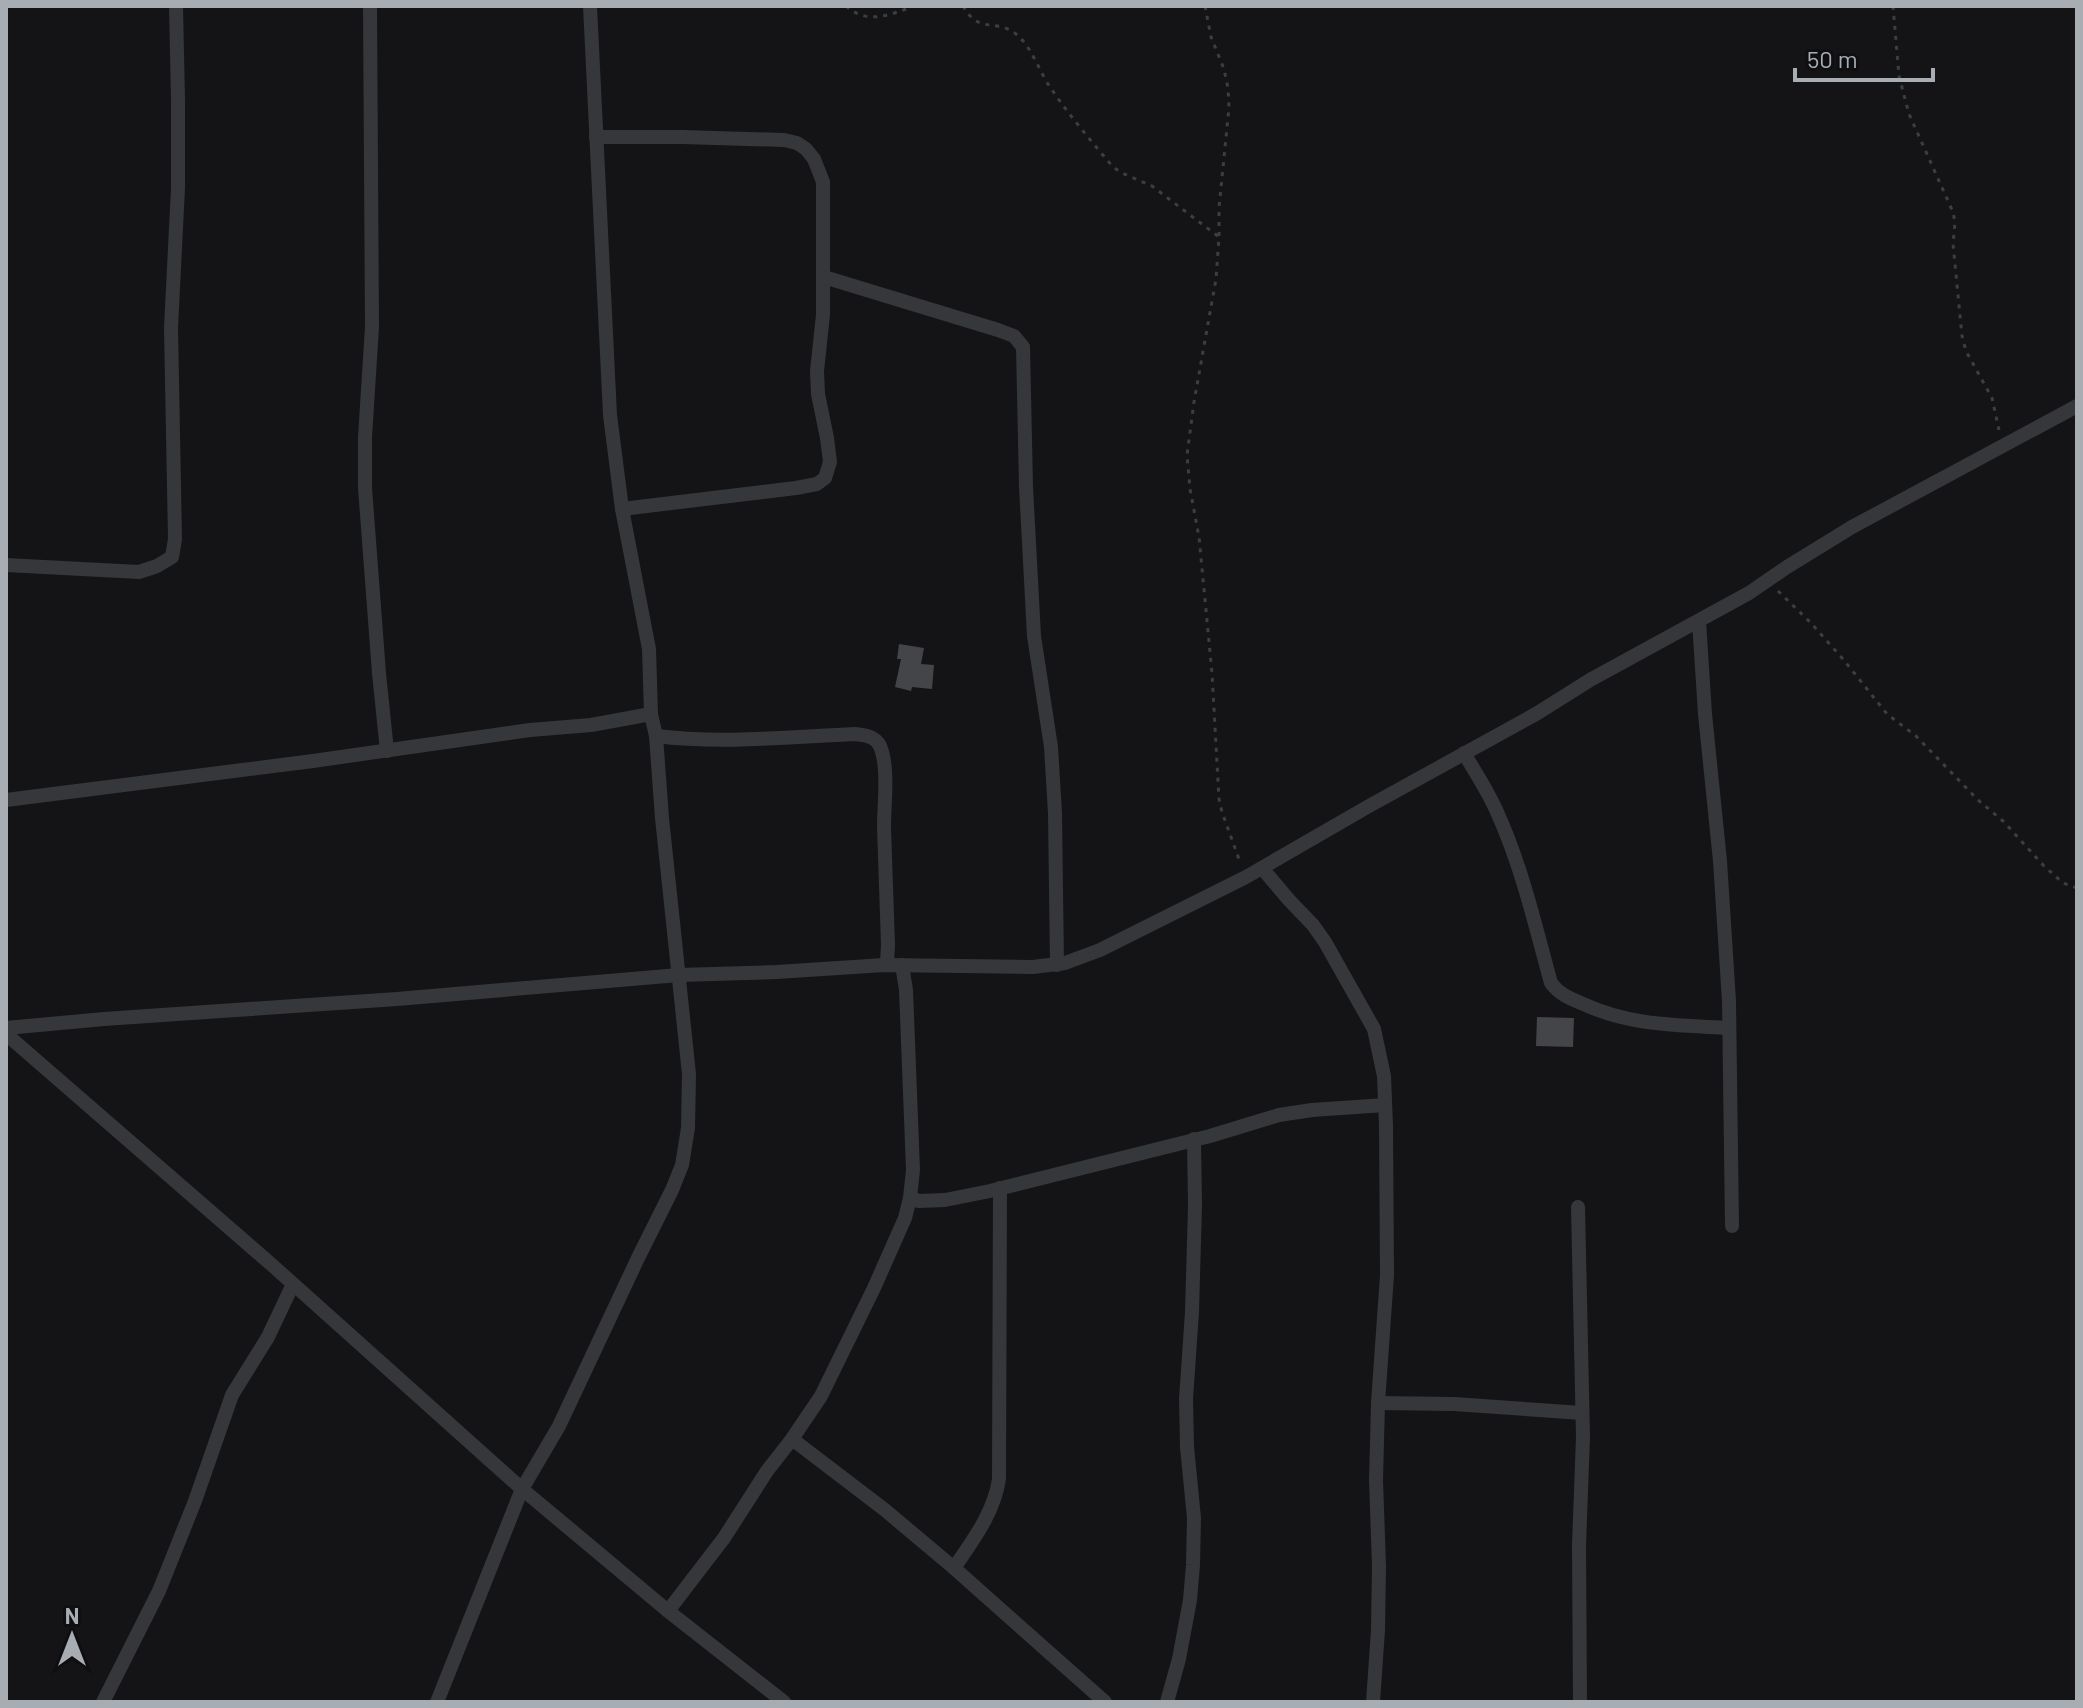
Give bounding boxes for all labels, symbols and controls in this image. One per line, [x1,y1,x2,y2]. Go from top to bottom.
scale bar [1795,32,1933,82]
text: 50 m [1807,44,1858,73]
north arrow [32,1596,112,1676]
text: N [65,1602,79,1628]

